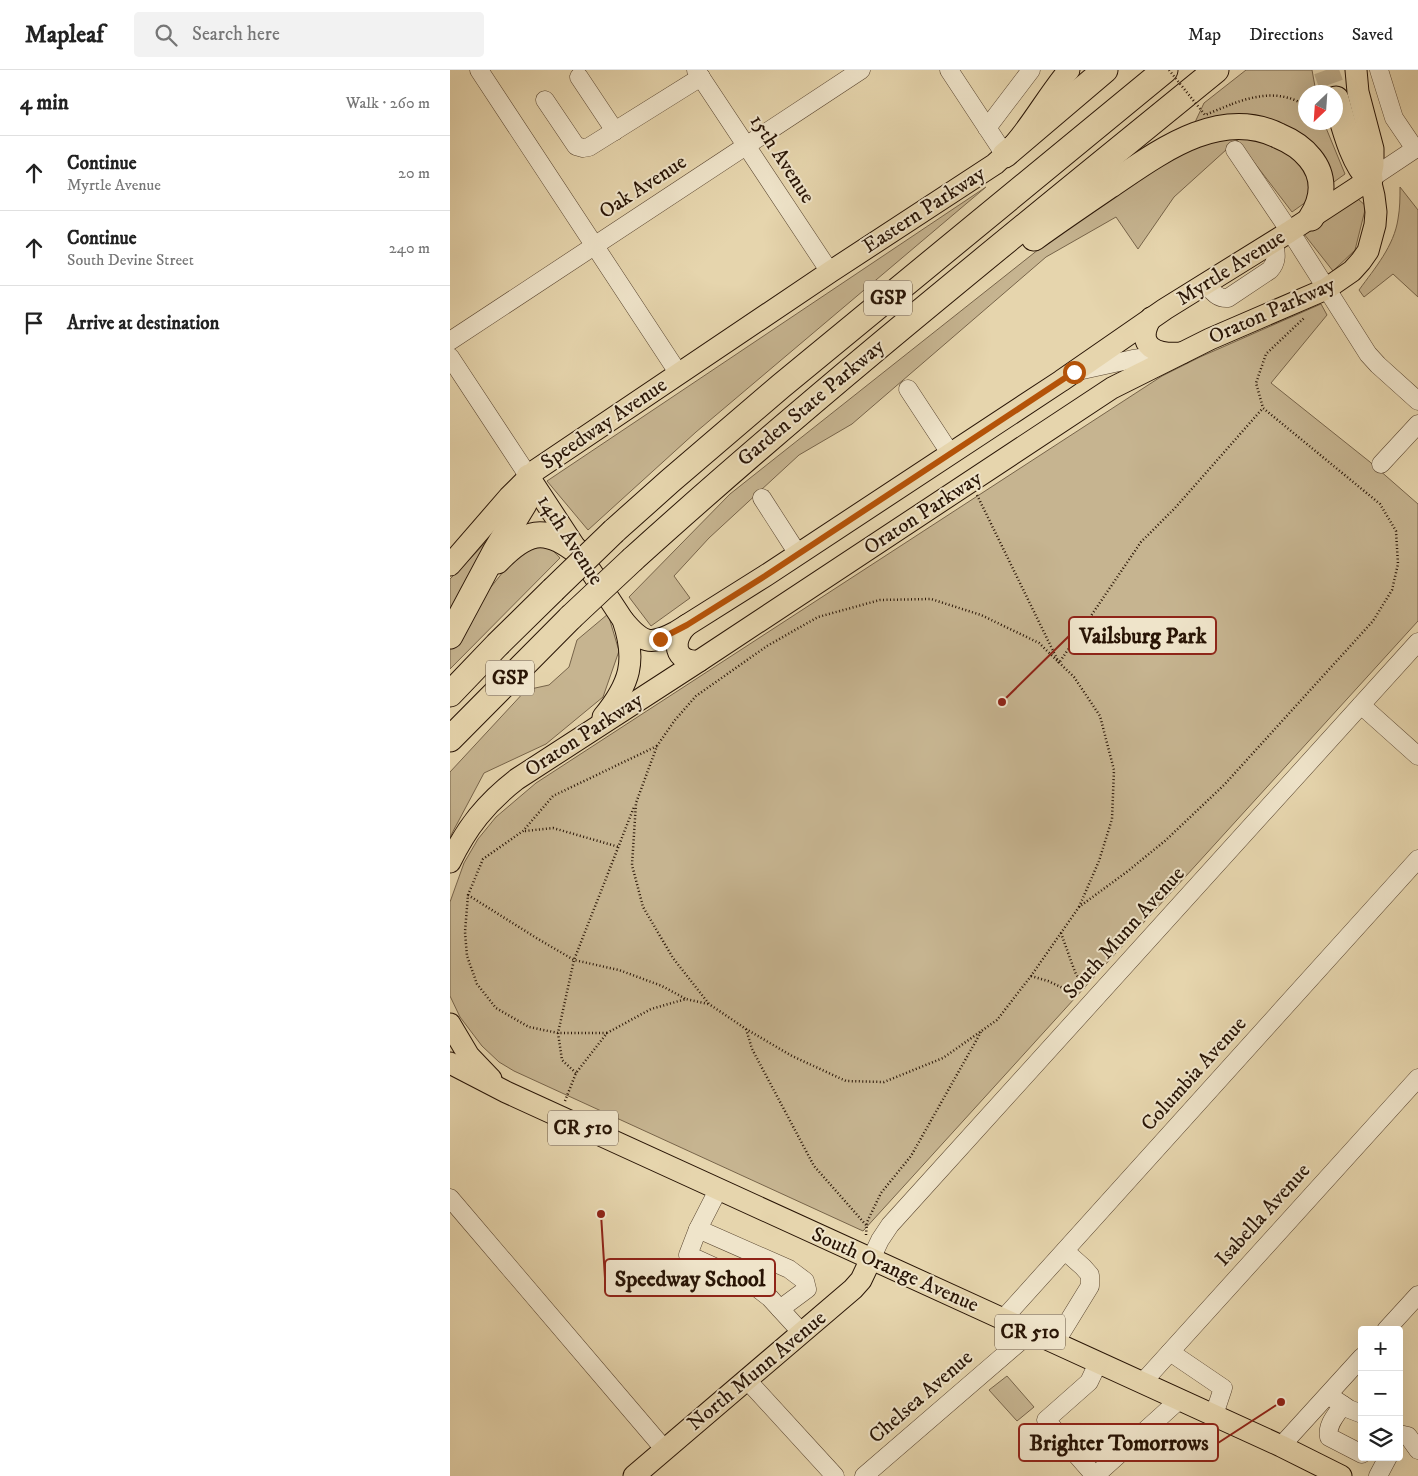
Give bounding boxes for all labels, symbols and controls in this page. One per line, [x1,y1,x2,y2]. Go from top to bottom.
search box [134,12,484,57]
text: Mapleaf [25,20,104,50]
icon: search [152,21,180,49]
text: Search here [192,23,280,46]
text: Map [1188,24,1221,46]
text: Directions [1249,24,1324,46]
text: Saved [1352,24,1393,46]
north arrow [1298,85,1343,130]
text: 4 min [20,90,69,116]
text: Walk · 260 m [346,93,430,113]
street label: 15th Avenue [744,110,821,209]
street label: Oak Avenue [594,149,692,225]
text: Continue [67,152,137,175]
icon: ahead [20,159,48,187]
street label: Eastern Parkway [858,160,991,259]
text: 20 m [398,163,430,183]
text: Myrtle Avenue [67,175,161,195]
street label: Myrtle Avenue [1172,224,1290,312]
text: Continue [67,227,137,250]
icon: ahead [20,234,48,262]
text: 240 m [389,238,430,258]
text: South Devine Street [67,250,194,270]
street label: Oraton Parkway [1205,271,1340,350]
road number: GSP [864,280,912,316]
icon: arrive [20,309,48,337]
text: Arrive at destination [67,312,219,335]
street label: Garden State Parkway [732,333,891,472]
route start [1063,361,1086,384]
street label: Speedway Avenue [536,372,672,476]
street label: Oraton Parkway [859,465,988,561]
street label: 14th Avenue [531,490,609,590]
callout: Vailsburg Park [1069,617,1216,654]
text: Vailsburg Park [1078,623,1208,650]
route end [649,628,672,651]
road number: GSP [486,660,534,696]
street label: Oraton Parkway [520,687,649,783]
street label: South Munn Avenue [1058,861,1191,1005]
street label: Columbia Avenue [1136,1011,1253,1137]
road number: CR 510 [548,1110,618,1146]
street label: Isabella Avenue [1210,1158,1316,1272]
street label: South Orange Avenue [807,1221,983,1319]
callout: Speedway School [605,1259,775,1296]
text: Speedway School [615,1266,766,1293]
street label: North Munn Avenue [682,1305,832,1437]
road number: CR 510 [995,1314,1065,1350]
map controls [1358,1326,1403,1461]
button: + [1358,1326,1403,1371]
street label: Chelsea Avenue [864,1344,979,1449]
button: − [1358,1371,1403,1416]
button: layers [1358,1416,1403,1461]
callout: Brighter Tomorrows [1019,1424,1218,1461]
text: Brighter Tomorrows [1029,1430,1209,1457]

